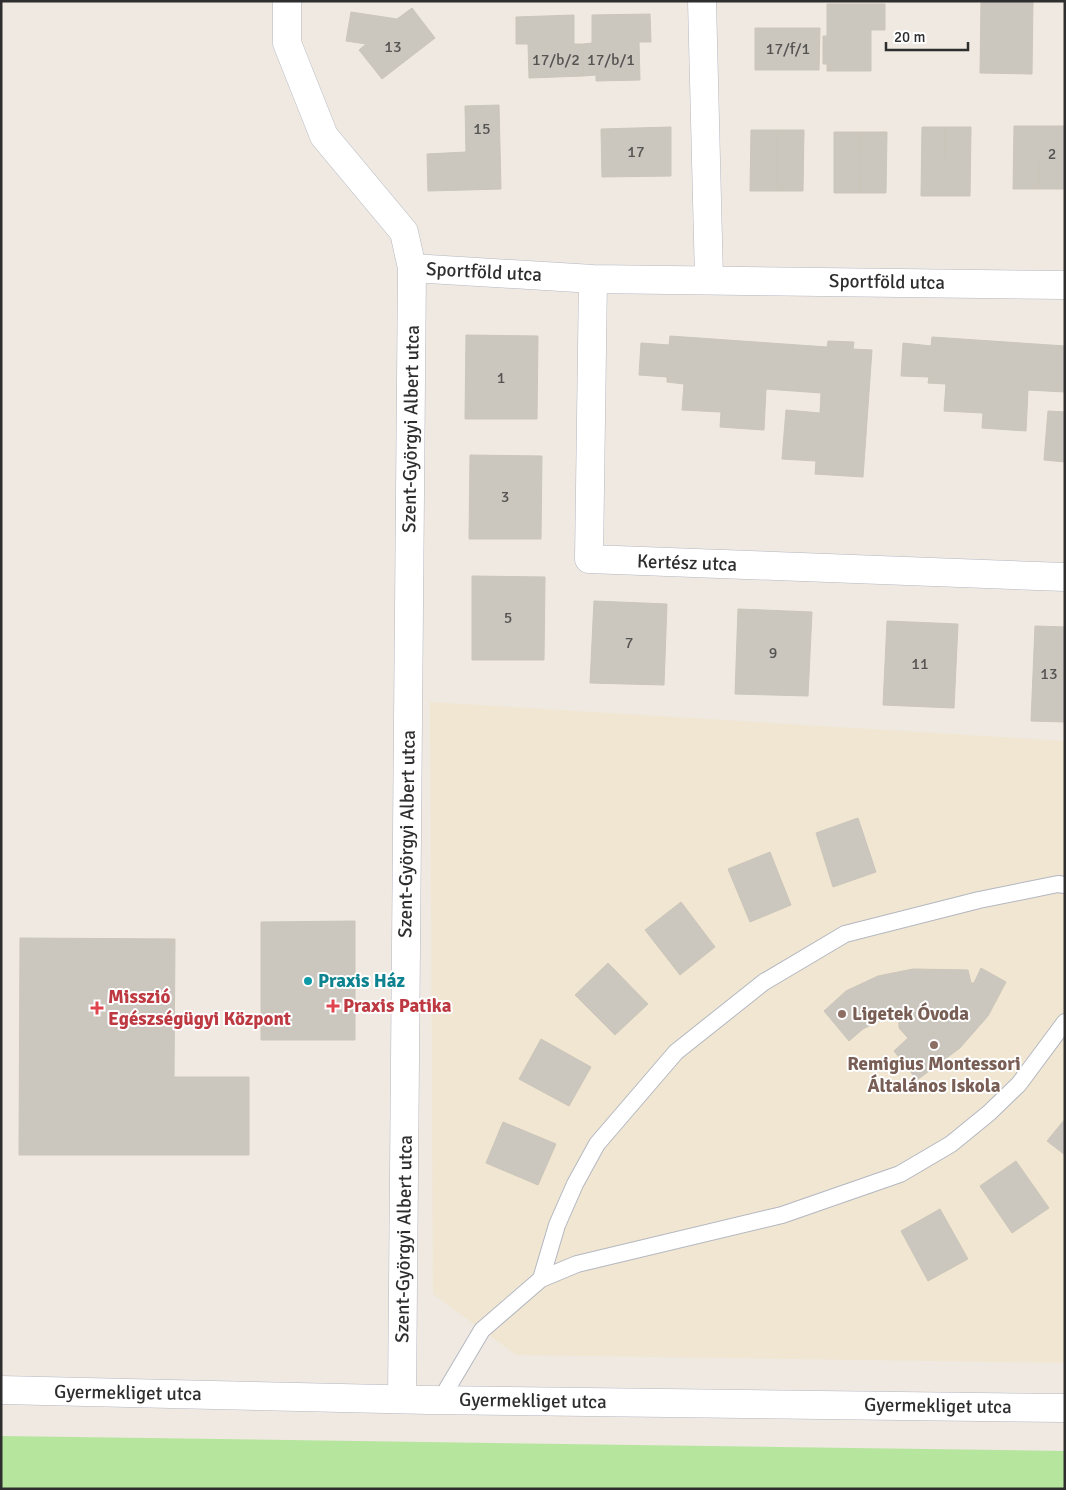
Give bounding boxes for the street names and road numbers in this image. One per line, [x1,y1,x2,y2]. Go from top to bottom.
street label: Sportföld utca [425,257,543,287]
street label: Sportföld utca [829,269,945,295]
street label: Szent-Györgyi Albert utca [397,325,425,533]
street label: Kertész utca [636,549,738,577]
street label: Szent-Györgyi Albert utca [393,730,421,938]
street label: Szent-Györgyi Albert utca [390,1135,418,1343]
street label: Gyermekliget utca [54,1380,202,1406]
street label: Gyermekliget utca [459,1388,607,1414]
street label: Gyermekliget utca [864,1393,1012,1419]

